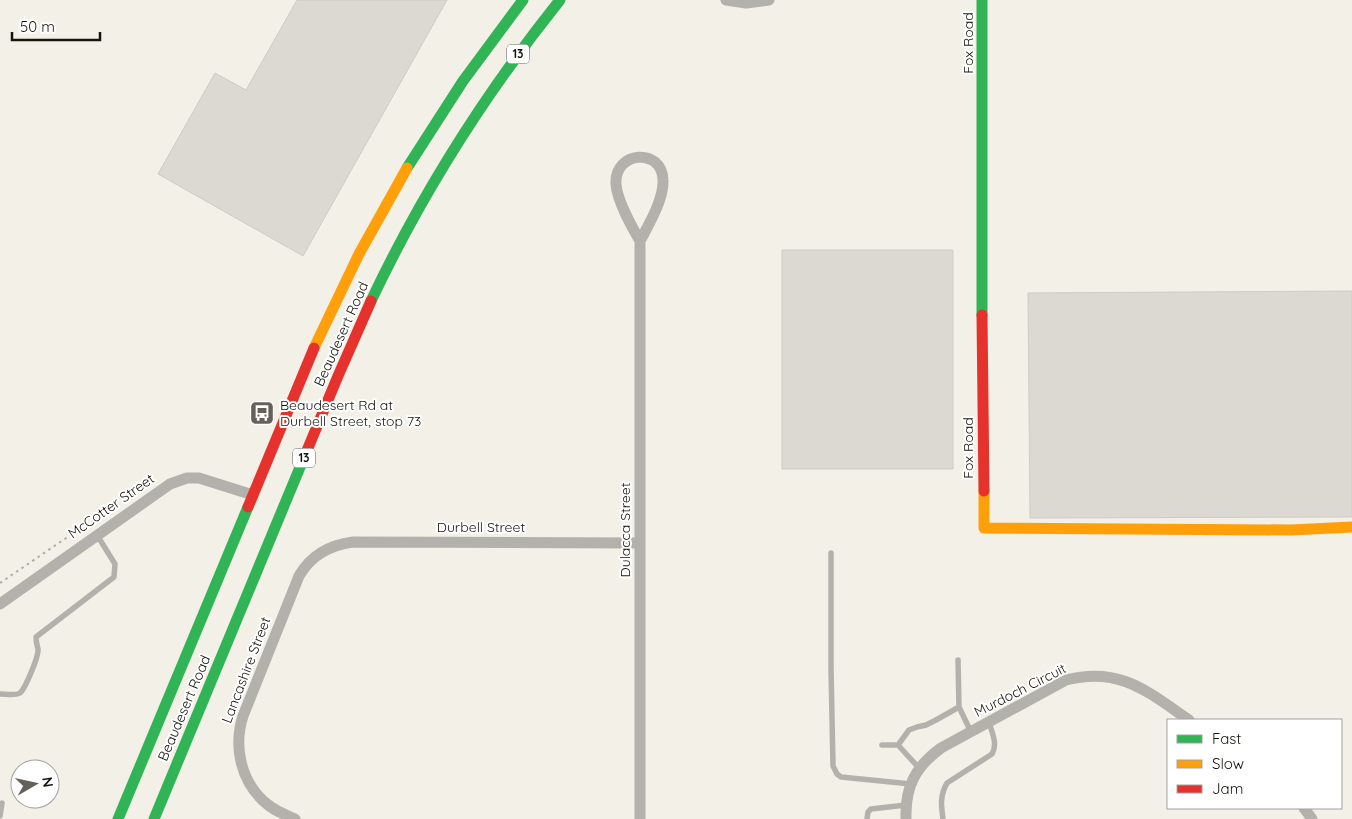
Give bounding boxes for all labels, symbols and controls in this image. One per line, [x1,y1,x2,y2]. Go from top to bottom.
scale bar [12,10,100,42]
street label: Fox Road [959,12,977,74]
text: 50 m [20,17,55,36]
road number: 13 [507,44,529,64]
street label: Beaudesert Road [310,279,372,389]
place label: Beaudesert Rd at Durbell Street, stop 73 [280,396,421,430]
bus stop icon: Beaudesert Rd at Durbell Street, stop 73 [249,400,275,426]
street label: Fox Road [959,417,977,479]
road number: 13 [293,448,315,468]
street label: McCotter Street [64,469,158,542]
street label: Dulacca Street [616,482,634,577]
street label: Durbell Street [437,518,525,536]
street label: Lancashire Street [217,614,275,726]
street label: Beaudesert Road [154,652,214,764]
street label: Murdoch Circuit [971,659,1069,721]
legend [1167,719,1342,809]
text: Fast [1212,729,1241,748]
text: Slow [1212,754,1244,773]
north arrow [10,759,60,809]
text: N [38,775,58,788]
text: Jam [1212,779,1243,798]

